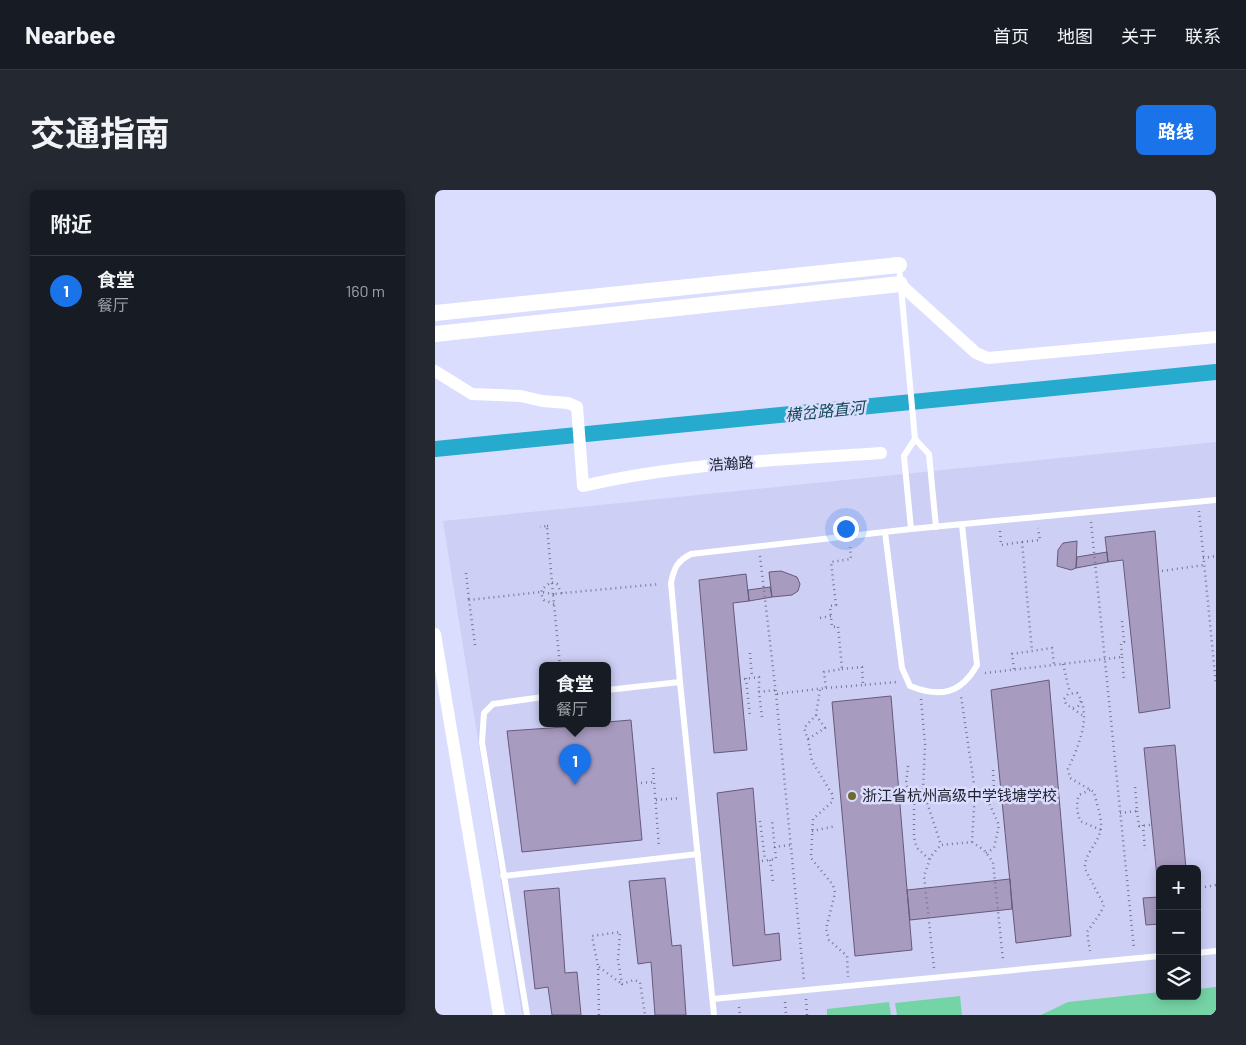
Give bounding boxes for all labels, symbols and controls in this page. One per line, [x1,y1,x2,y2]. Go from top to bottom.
text: Nearbee [25,20,116,49]
text: 首页 [993,25,1029,47]
text: 地图 [1057,25,1093,47]
text: 关于 [1121,25,1157,47]
text: 联系 [1185,25,1221,47]
button: 路线 [1136,105,1216,155]
text: 交通指南 [30,111,170,153]
text: 附近 [50,211,92,236]
text: 食堂 [97,268,135,291]
text: 1 [63,281,69,300]
text: 160 m [346,281,385,300]
text: 餐厅 [97,295,129,314]
water label: 横岔路直河 [784,397,869,424]
street label: 浩瀚路 [708,452,754,474]
your location [833,516,859,542]
popup [539,662,611,727]
text: 食堂 [556,672,594,695]
text: 餐厅 [556,699,588,718]
pin: 1 [559,744,591,785]
place label: 浙江省杭州高级中学钱塘学校 [862,786,1057,804]
marker: 浙江省杭州高级中学钱塘学校 [846,790,858,802]
map controls [1156,865,1201,1000]
button: + [1156,865,1201,910]
button: − [1156,910,1201,955]
button: layers [1156,955,1201,1000]

